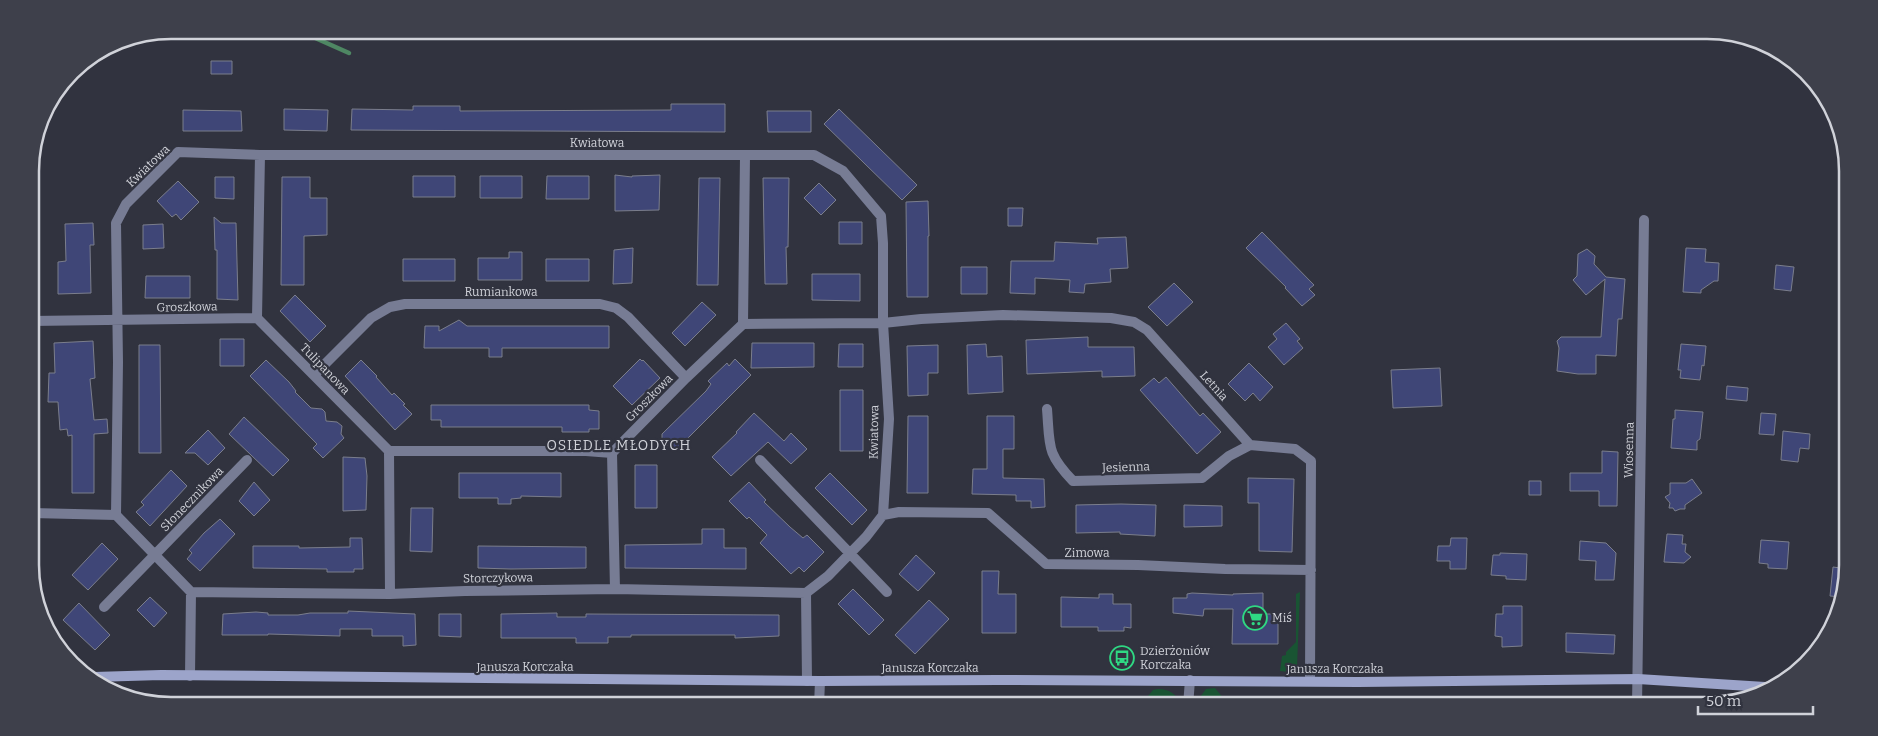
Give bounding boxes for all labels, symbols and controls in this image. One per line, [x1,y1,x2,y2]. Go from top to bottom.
street label: Kwiatowa [570,136,625,150]
street label: Kwiatowa [124,142,173,190]
street label: Rumiankowa [464,285,538,299]
street label: Groszkowa [156,299,218,315]
street label: Tulipanowa [297,341,353,398]
street label: Letnia [1197,368,1231,404]
street label: Groszkowa [622,371,676,425]
street label: Kwiatowa [867,404,881,459]
street label: Wiosenna [1622,421,1636,478]
district label: OSIEDLE MŁODYCH [547,437,691,454]
street label: Jesienna [1101,459,1151,475]
street label: Słonecznikowa [158,463,227,534]
street label: Zimowa [1065,546,1110,560]
street label: Storczykowa [463,570,534,586]
supermarket icon: Miś [1242,605,1268,631]
place label: Miś [1272,611,1292,625]
place label: Dzierżoniów Korczaka [1140,644,1210,672]
bus stop icon: Dzierżoniów Korczaka [1109,645,1135,671]
street label: Janusza Korczaka [475,660,574,674]
street label: Janusza Korczaka [880,661,979,675]
street label: Janusza Korczaka [1285,662,1384,676]
scale bar [1698,684,1813,716]
text: 50 m [1706,692,1742,710]

